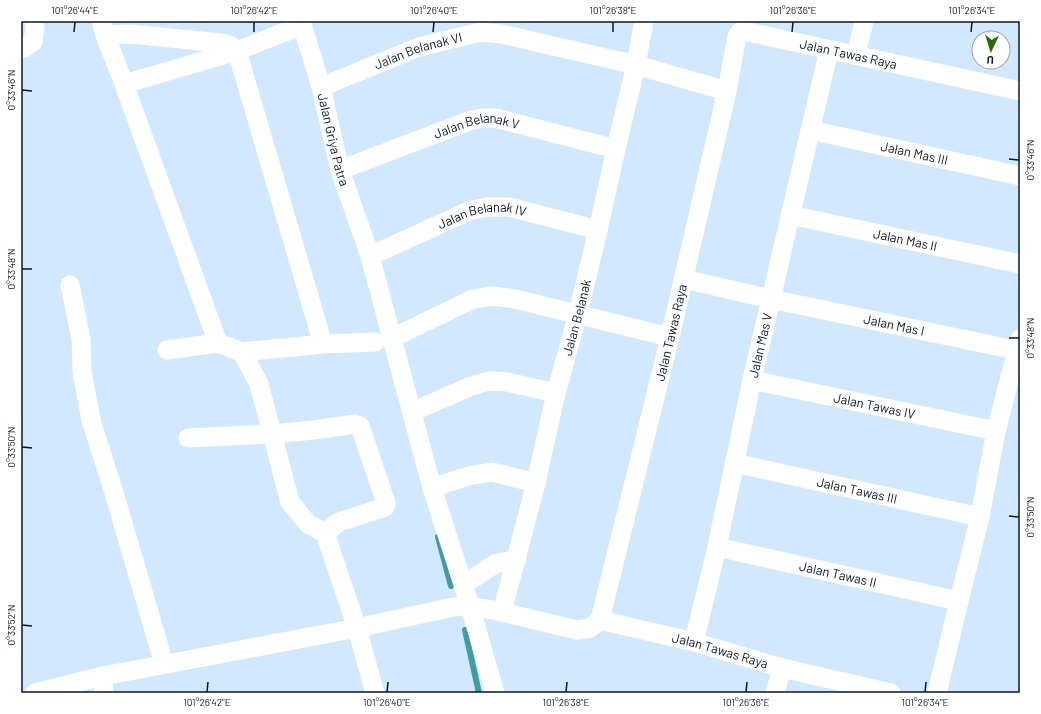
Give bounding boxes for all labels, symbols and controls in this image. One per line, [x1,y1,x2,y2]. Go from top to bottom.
text: 101°26'44"E [51,4,99,16]
text: 101°26'42"E [230,4,278,16]
text: 101°26'40"E [410,4,458,16]
text: 101°26'38"E [589,4,637,16]
text: 101°26'36"E [770,4,817,16]
text: 101°26'34"E [948,4,996,16]
street label: Jalan Belanak VI [372,29,464,72]
north arrow [971,30,1011,70]
street label: Jalan Tawas Raya [798,35,899,72]
text: U [986,54,994,67]
text: 0°33'46"N [5,69,17,111]
street label: Jalan Griya Patra [315,92,353,188]
street label: Jalan Belanak V [431,110,522,142]
street label: Jalan Mas III [879,138,950,168]
text: 0°33'46"N [1024,139,1036,181]
street label: Jalan Belanak IV [435,199,529,232]
street label: Jalan Mas II [872,225,939,254]
text: 0°33'48"N [5,248,17,290]
street label: Jalan Belanak [559,277,594,357]
street label: Jalan Tawas Raya [651,283,690,383]
street label: Jalan Mas V [745,311,775,379]
street label: Jalan Mas I [862,311,926,339]
text: 0°33'48"N [1024,317,1036,359]
street label: Jalan Tawas IV [832,389,917,422]
text: 0°33'50"N [5,426,17,468]
street label: Jalan Tawas III [815,473,899,507]
text: 0°33'50"N [1024,496,1036,538]
street label: Jalan Tawas II [798,558,878,590]
text: 0°33'52"N [5,605,17,645]
street label: Jalan Tawas Raya [671,629,770,671]
text: 101°26'42"E [183,696,231,708]
text: 101°26'40"E [363,696,411,708]
text: 101°26'38"E [542,696,590,708]
text: 101°26'36"E [723,696,770,708]
text: 101°26'34"E [901,696,949,708]

